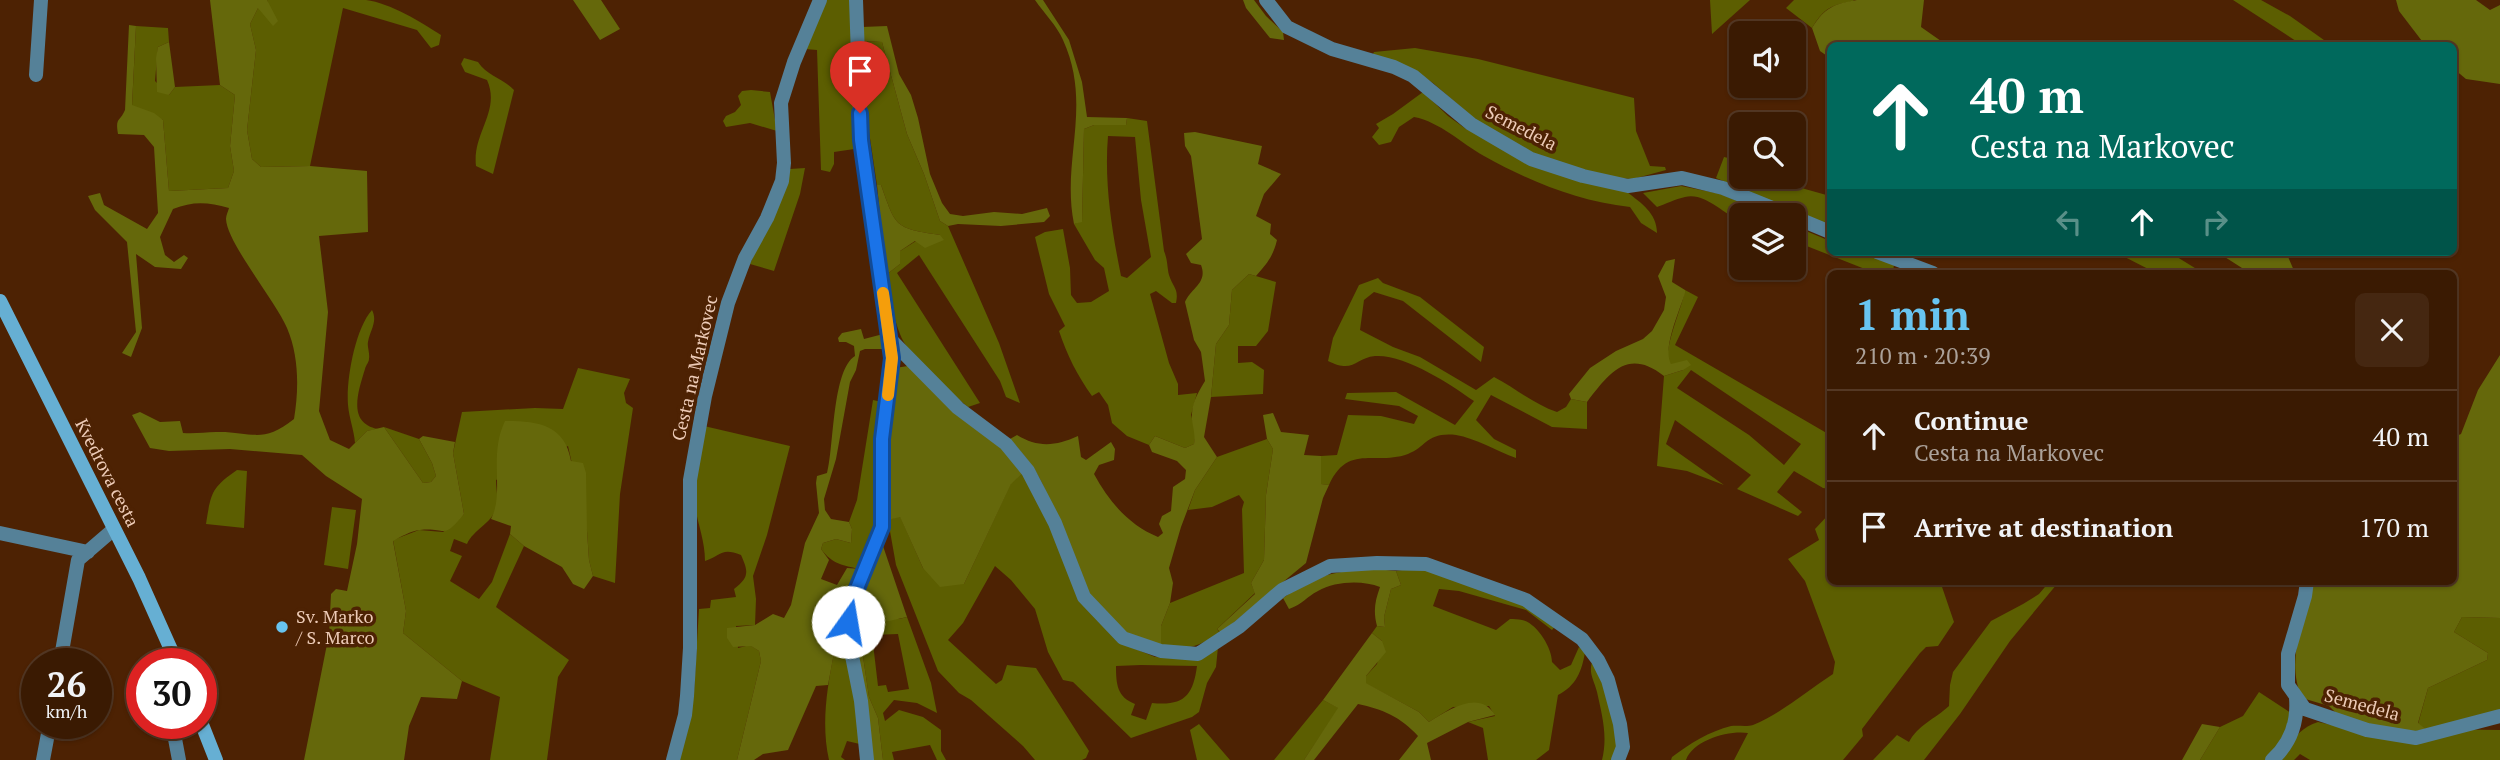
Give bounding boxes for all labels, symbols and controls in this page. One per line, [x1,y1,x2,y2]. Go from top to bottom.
map controls [1729,21,1806,280]
button: sound [1729,21,1806,98]
pin [830,41,890,113]
icon: arrive [841,52,879,90]
text: 40 m [1970,62,2084,127]
icon: ahead [1855,70,1946,161]
street label: Semedela [1482,99,1561,155]
button: search [1729,112,1806,189]
text: Cesta na Markovec [1970,125,2235,167]
button: layers [1729,203,1806,280]
icon: left [2050,203,2088,241]
icon: ahead [2123,203,2161,241]
icon: right [2196,203,2234,241]
text: 1 min [1855,286,1970,342]
street label: Cesta na Markovec [666,293,722,443]
button: close [2355,293,2429,367]
text: 210 m · 20:39 [1855,340,1990,371]
text: Continue [1914,403,2028,437]
street label: Kvedrova cesta [70,414,145,531]
icon: ahead [1855,417,1893,455]
text: 40 m [2373,419,2429,453]
text: Cesta na Markovec [1914,437,2104,468]
icon: arrive [1855,508,1893,546]
text: Arrive at destination [1914,510,2173,544]
text: 170 m [2359,510,2429,544]
position arrow [811,585,885,659]
place label: Sv. Marko / S. Marco [295,604,375,649]
marker: Sv. Marko / S. Marco [274,619,290,635]
speed limit sign: 30 [126,648,217,739]
text: 26 [47,661,86,707]
street label: Semedela [2322,682,2402,726]
text: km/h [46,699,87,723]

